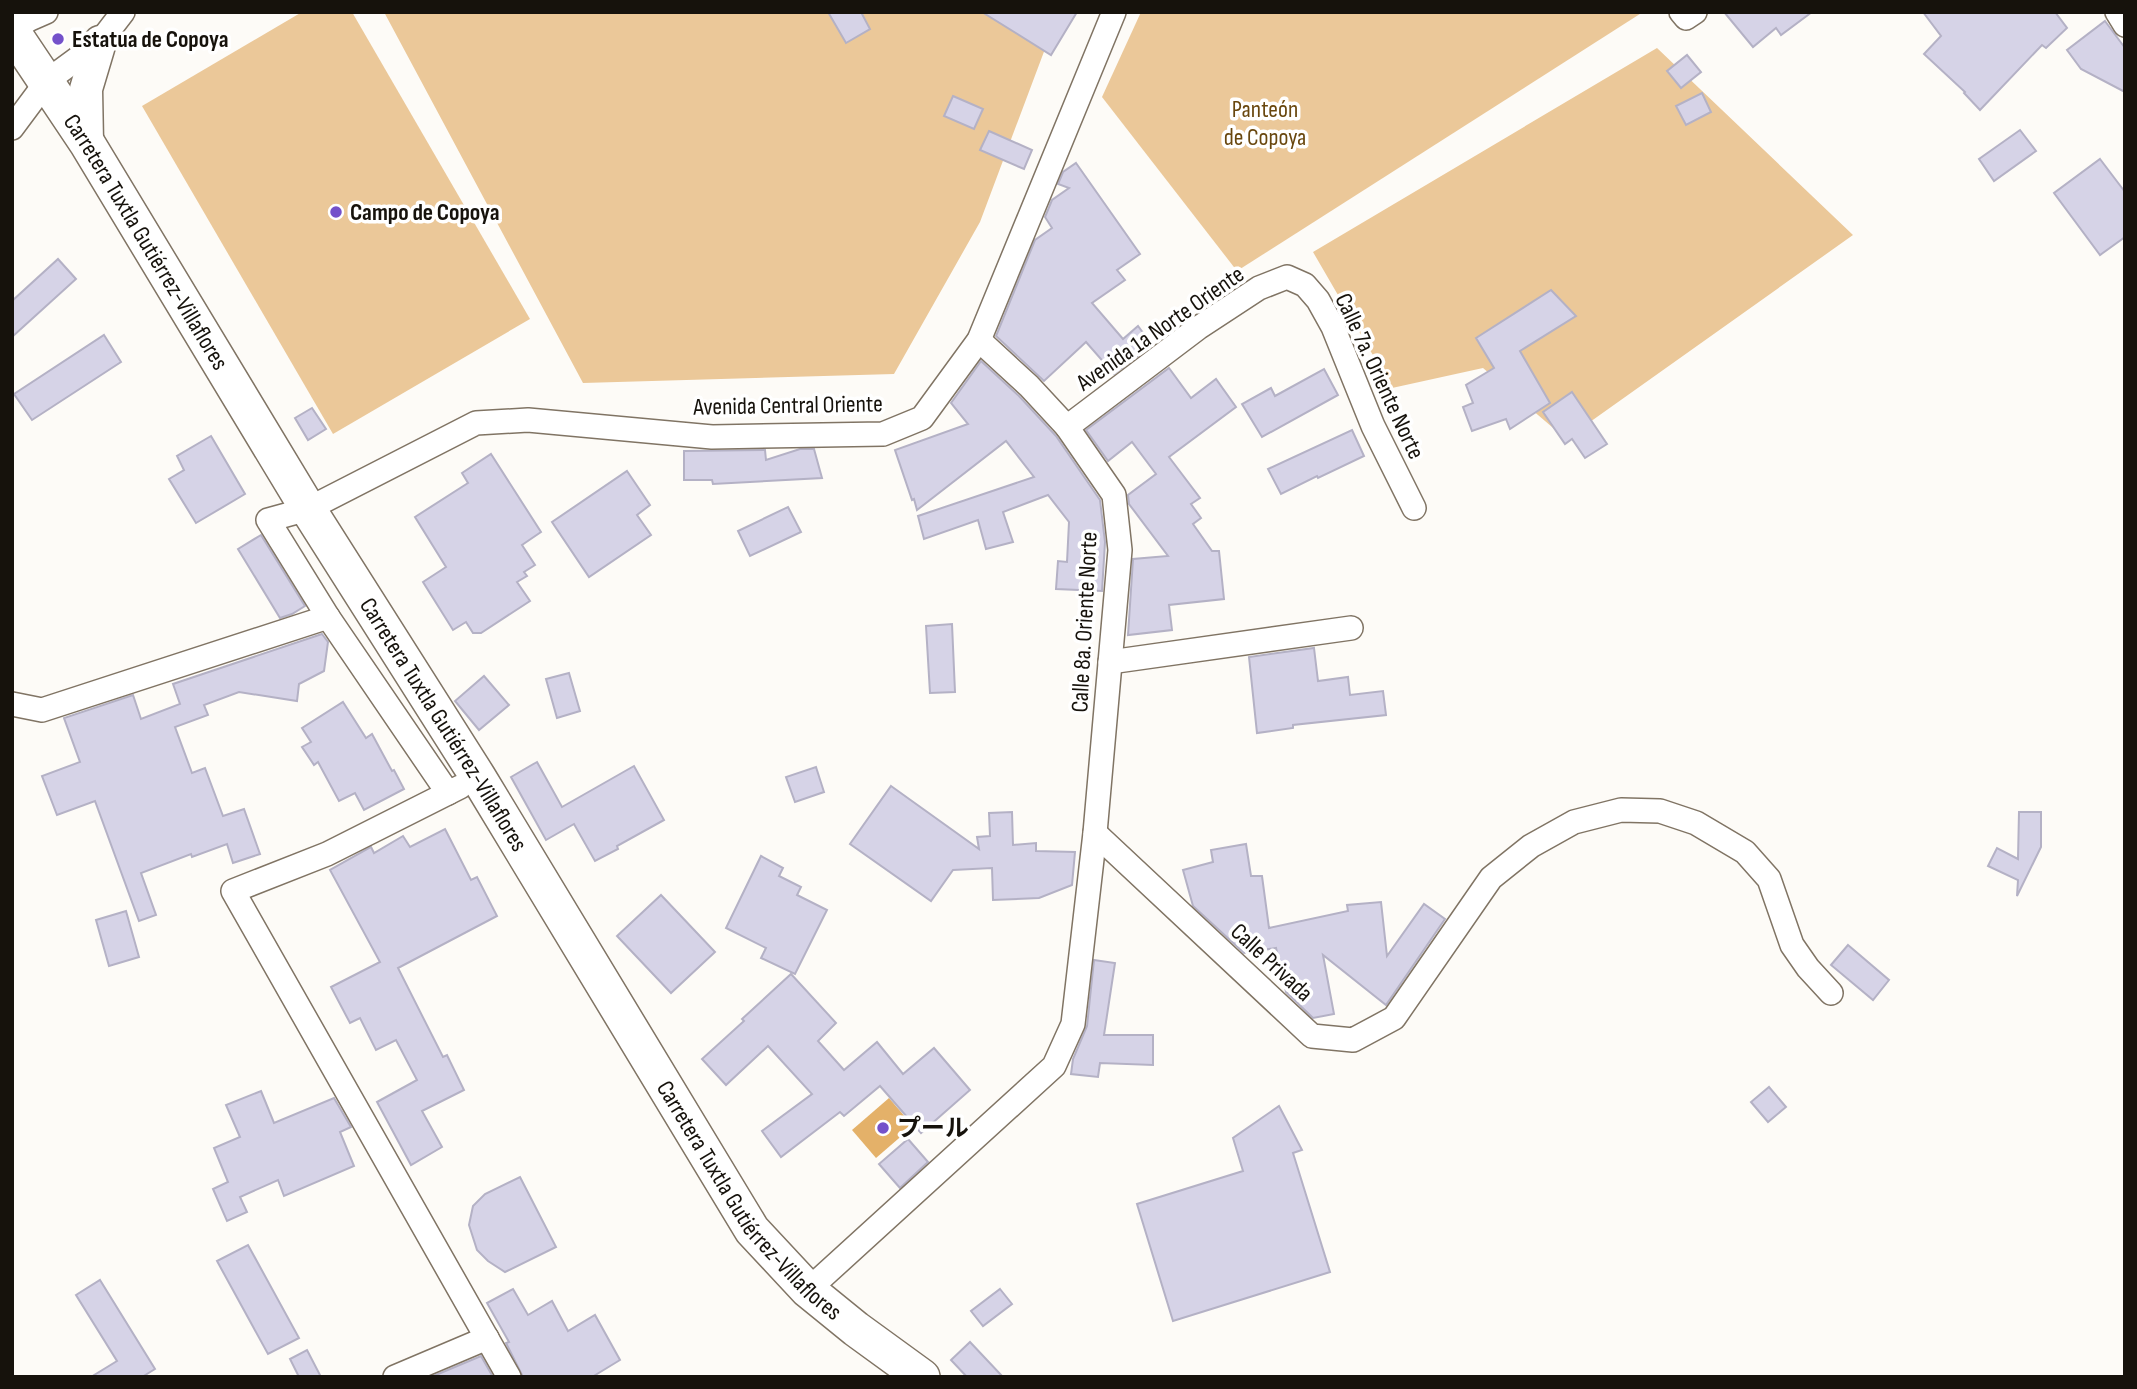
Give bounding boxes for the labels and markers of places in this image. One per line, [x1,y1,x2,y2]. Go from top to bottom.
place label: Estatua de Copoya [72,25,229,54]
marker: Estatua de Copoya [50,31,66,47]
place label: Campo de Copoya [350,198,500,227]
marker: Campo de Copoya [328,204,344,220]
place label: プール [897,1114,969,1143]
marker: プール [875,1120,891,1136]

